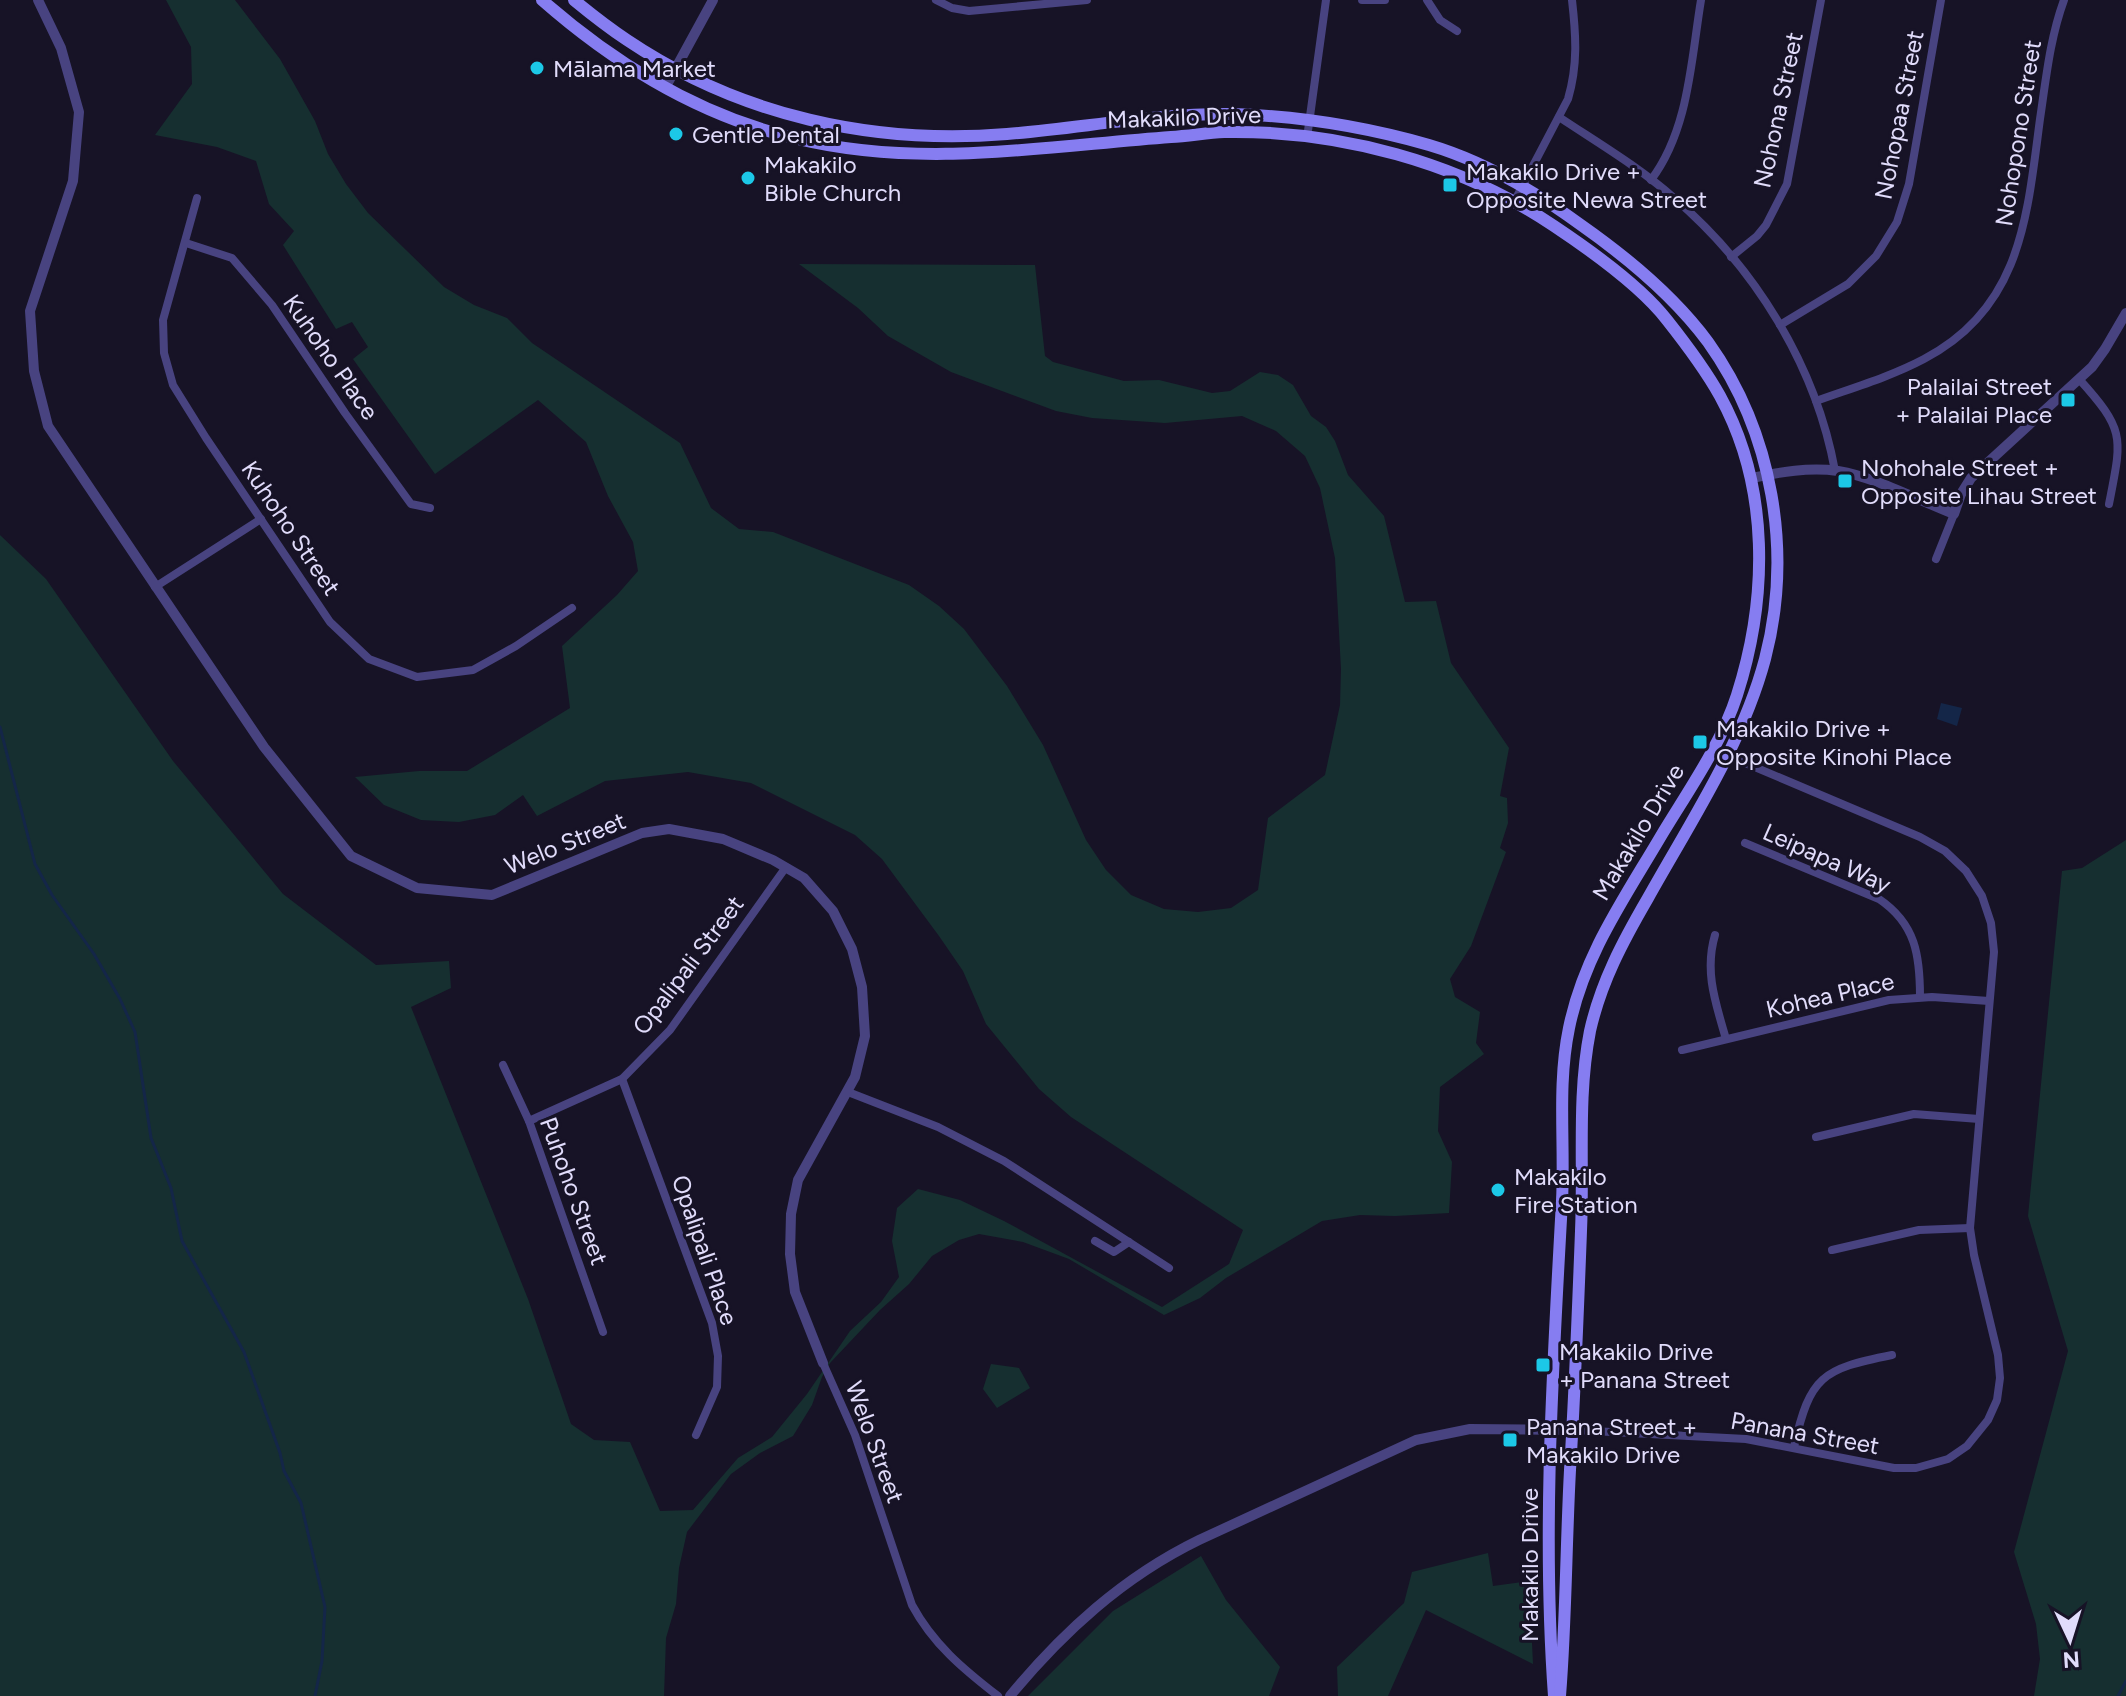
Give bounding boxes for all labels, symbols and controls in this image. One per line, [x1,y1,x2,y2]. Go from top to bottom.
street label: Nohopaa Street [1868,28,1930,202]
street label: Nohona Street [1747,29,1809,191]
street label: Nohopono Street [1989,38,2047,228]
place label: Mālama Market [553,54,716,83]
marker: Mālama Market [528,59,546,77]
street label: Makakilo Drive [1107,100,1261,134]
place label: Gentle Dental [692,120,840,149]
marker: Gentle Dental [667,125,685,143]
place label: Makakilo Bible Church [764,150,901,207]
place label: Makakilo Drive + Opposite Newa Street [1466,157,1707,214]
marker: Makakilo Bible Church [739,169,757,187]
marker: Makakilo Drive + Opposite Newa Street [1441,176,1459,194]
street label: Kuhoho Place [277,289,385,425]
place label: Palailai Street + Palailai Place [1896,372,2052,429]
marker: Palailai Street + Palailai Place [2059,391,2077,409]
place label: Nohohale Street + Opposite Lihau Street [1861,453,2097,510]
street label: Kuhoho Street [235,455,347,601]
marker: Nohohale Street + Opposite Lihau Street [1836,472,1854,490]
place label: Makakilo Drive + Opposite Kinohi Place [1716,714,1952,771]
marker: Makakilo Drive + Opposite Kinohi Place [1691,733,1709,751]
street label: Makakilo Drive [1586,759,1690,905]
street label: Welo Street [500,806,630,880]
street label: Leipapa Way [1759,817,1896,899]
street label: Opalipali Street [626,890,750,1040]
street label: Kohea Place [1763,966,1897,1024]
street label: Puhoho Street [534,1113,614,1269]
place label: Makakilo Fire Station [1514,1162,1638,1219]
street label: Opalipali Place [666,1171,744,1329]
marker: Makakilo Fire Station [1489,1181,1507,1199]
place label: Makakilo Drive + Panana Street [1559,1337,1730,1394]
marker: Makakilo Drive + Panana Street [1534,1356,1552,1374]
street label: Welo Street [840,1377,910,1507]
street label: Panana Street [1728,1406,1882,1460]
place label: Panana Street + Makakilo Drive [1526,1412,1697,1469]
marker: Panana Street + Makakilo Drive [1501,1431,1519,1449]
street label: Makakilo Drive [1515,1488,1544,1642]
north arrow [2030,1600,2110,1680]
text: N [2062,1645,2081,1674]

